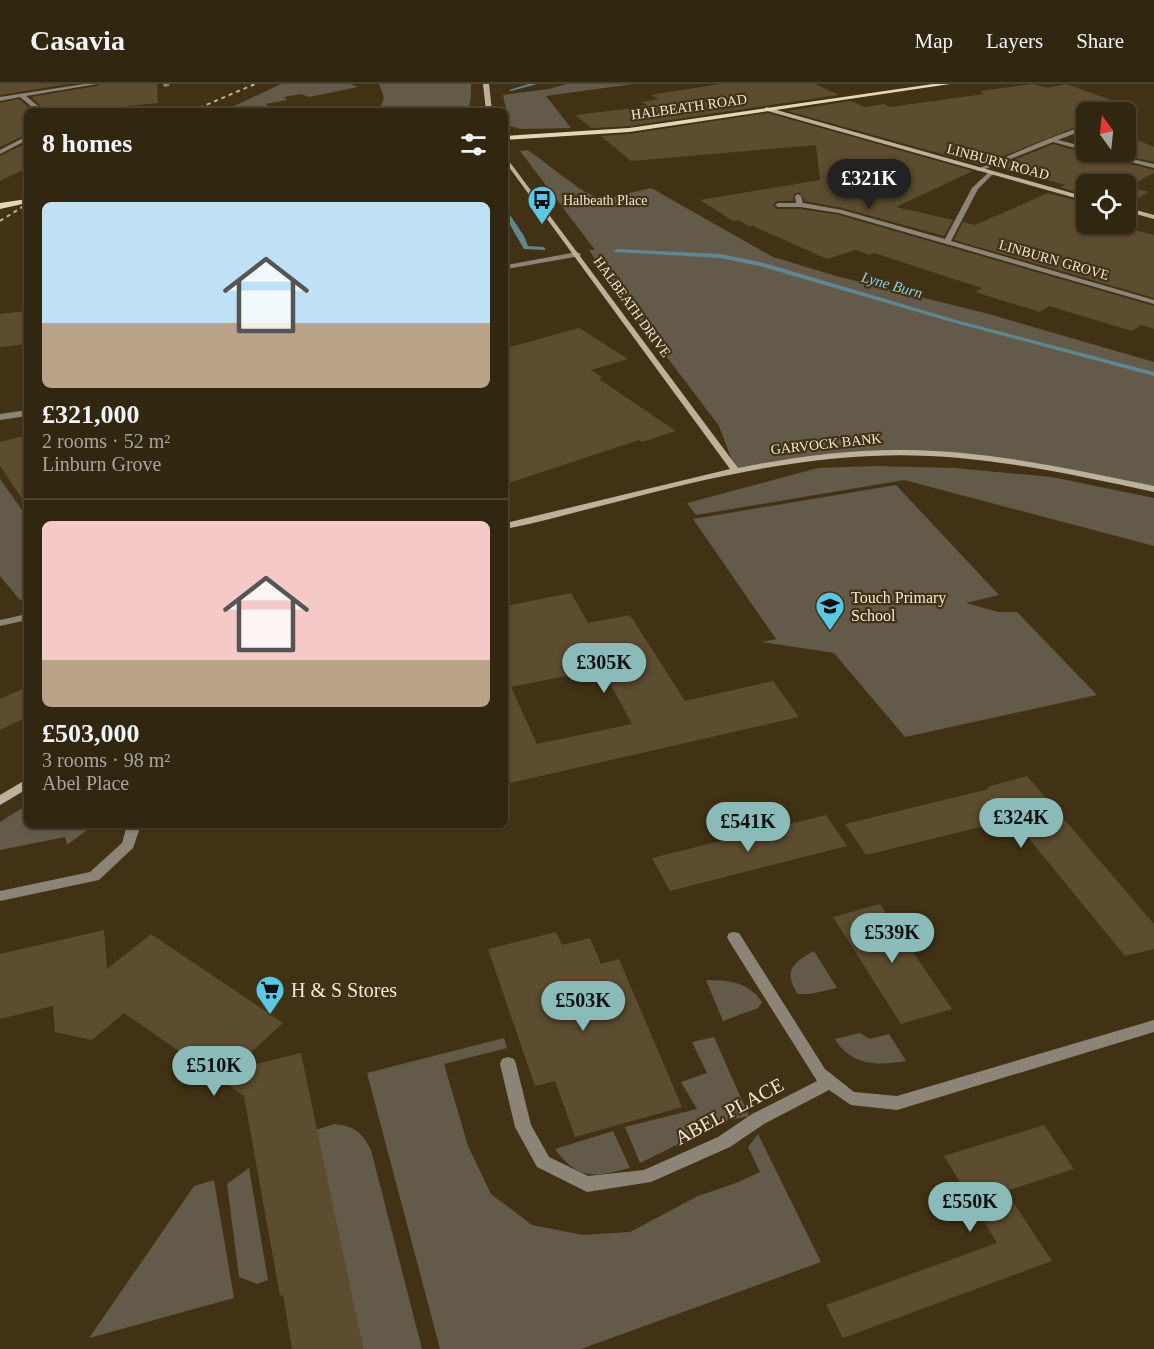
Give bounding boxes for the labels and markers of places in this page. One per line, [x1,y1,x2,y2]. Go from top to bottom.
pin: £321K [827,159,911,210]
bus stop icon: Halbeath Place [526,184,558,226]
place label: Halbeath Place [563,193,647,208]
place label: Touch Primary School [851,589,946,624]
school or university icon: Touch Primary School [814,590,846,632]
pin: £305K [562,643,646,694]
pin: £324K [979,798,1063,849]
pin: £541K [706,802,790,853]
pin: £539K [850,913,934,964]
supermarket icon: H & S Stores [254,974,286,1016]
place label: H & S Stores [291,979,397,1001]
pin: £503K [541,981,625,1032]
pin: £510K [172,1046,256,1097]
pin: £550K [928,1182,1012,1233]

